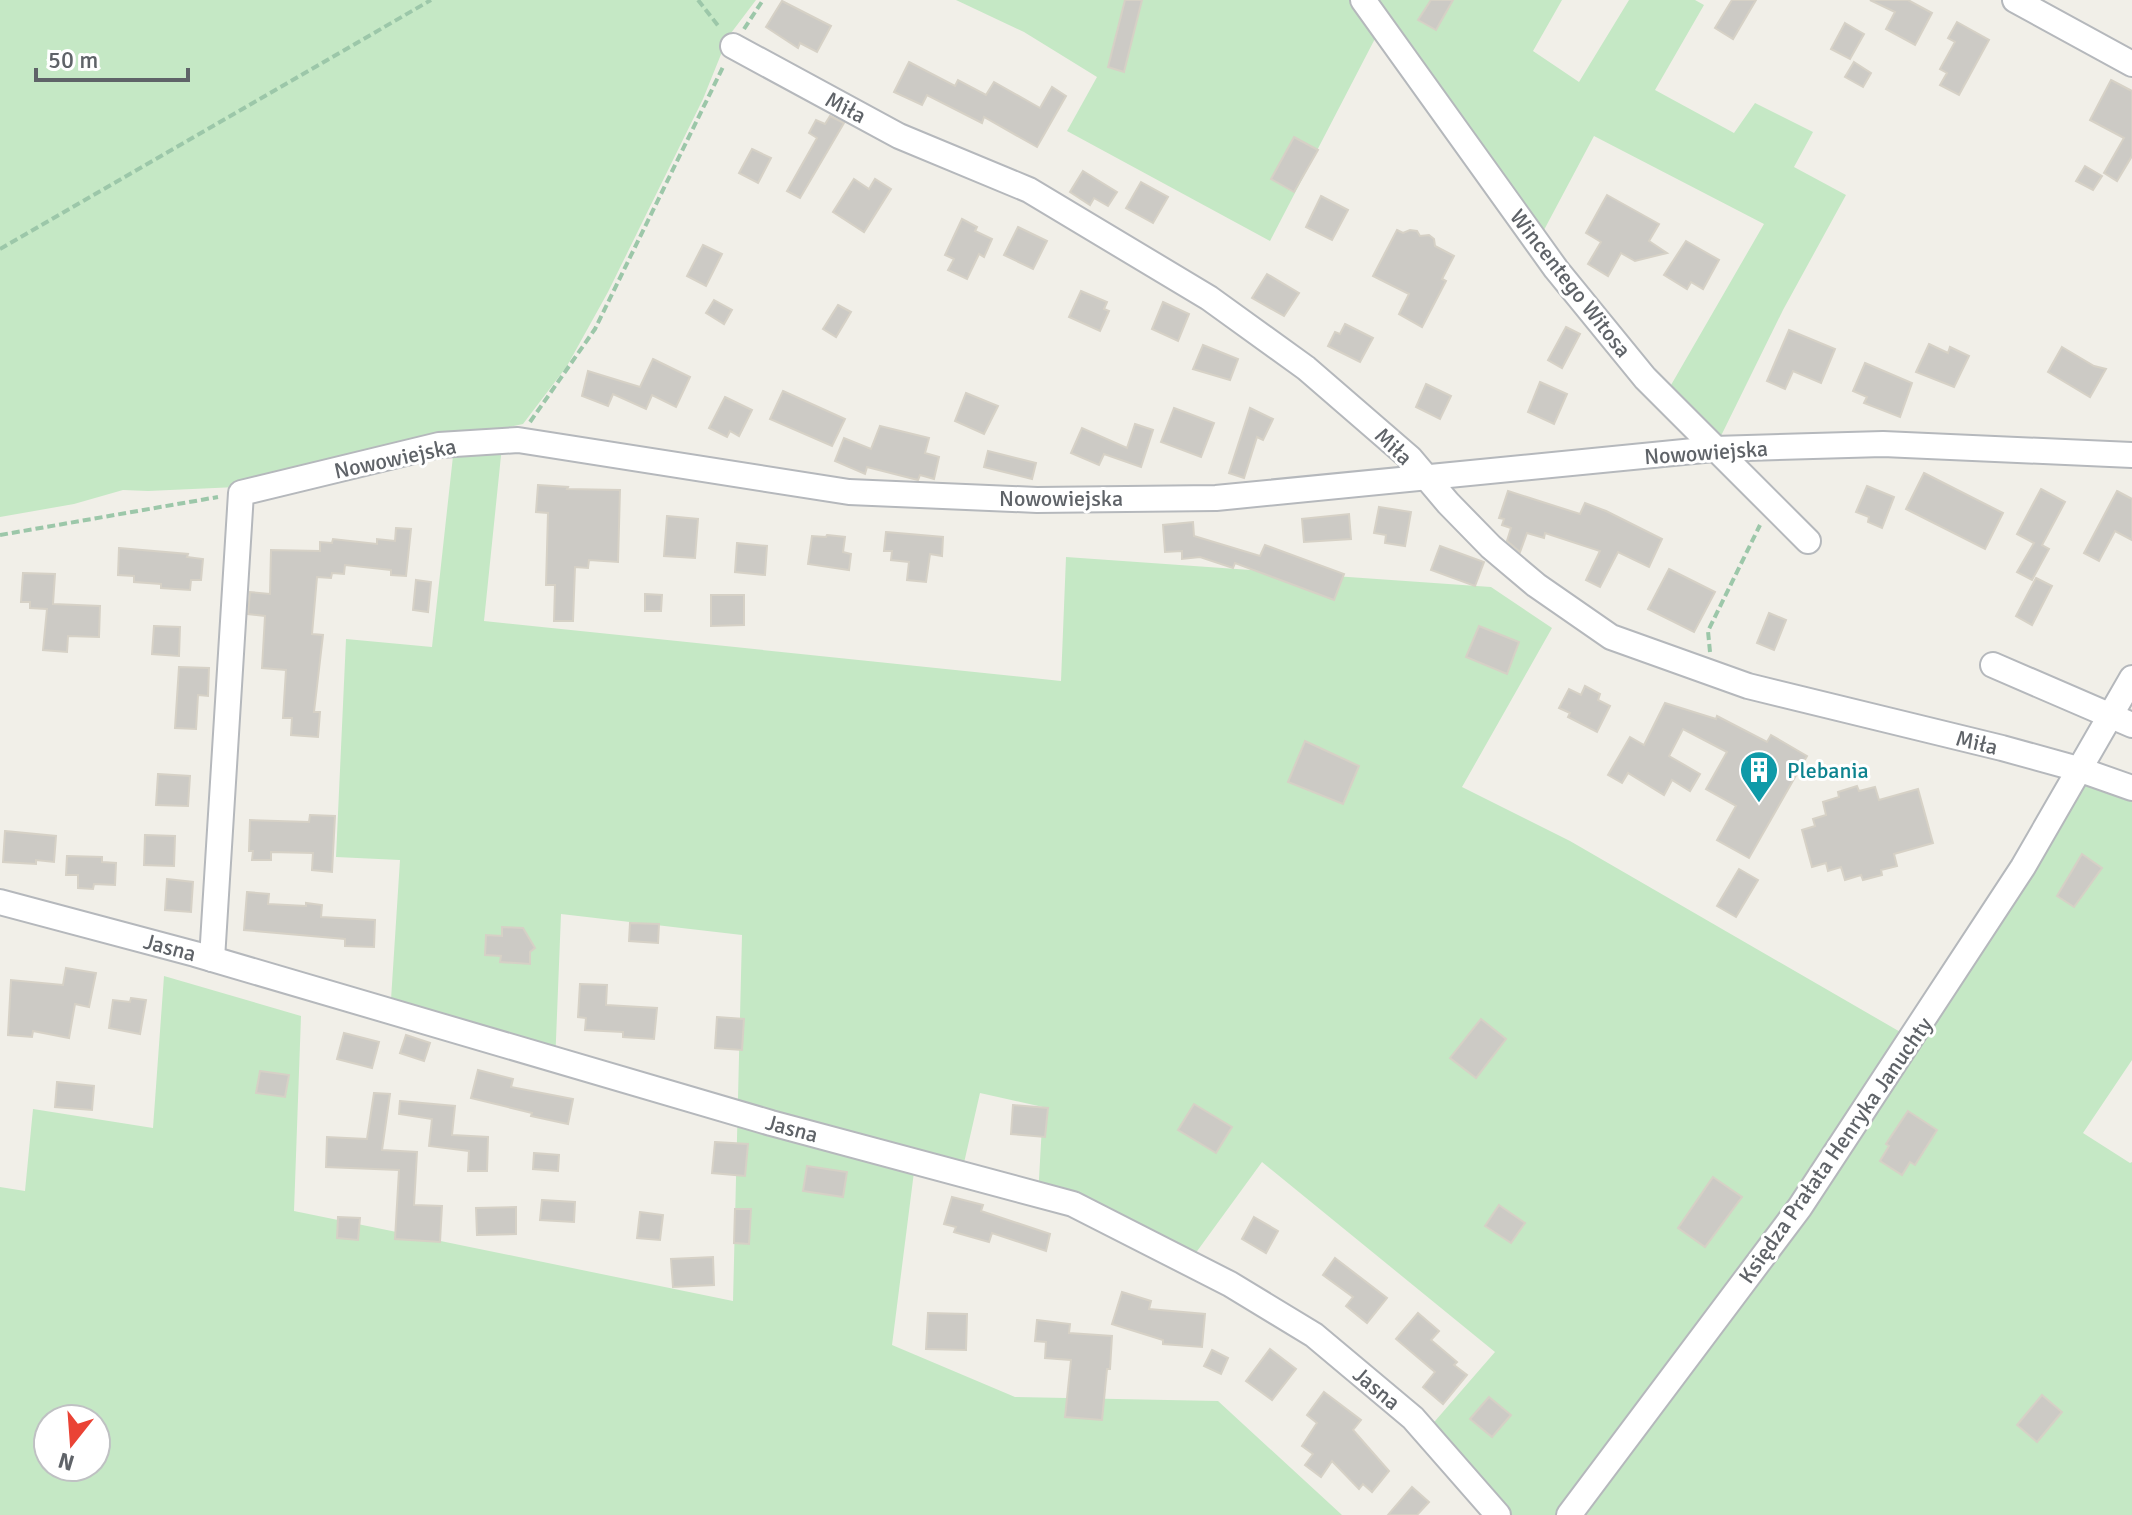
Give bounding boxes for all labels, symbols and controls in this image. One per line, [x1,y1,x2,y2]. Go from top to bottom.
scale bar [36,32,188,82]
text: 50 m [48,45,98,75]
street label: Miła [821,86,871,129]
street label: Wincentego Witosa [1504,204,1637,363]
street label: Miła [1369,422,1418,471]
street label: Nowowiejska [332,432,459,485]
street label: Nowowiejska [1643,435,1769,470]
street label: Nowowiejska [999,485,1123,512]
street label: Miła [1953,724,2001,761]
building icon: Plebania [1738,749,1780,804]
place label: Plebania [1787,757,1869,784]
street label: Jasna [141,928,199,967]
street label: Księdza Prałata Henryka Januchty [1733,1011,1938,1289]
street label: Jasna [763,1109,821,1148]
street label: Jasna [1348,1361,1406,1416]
north arrow [32,1403,112,1483]
text: N [55,1446,78,1477]

